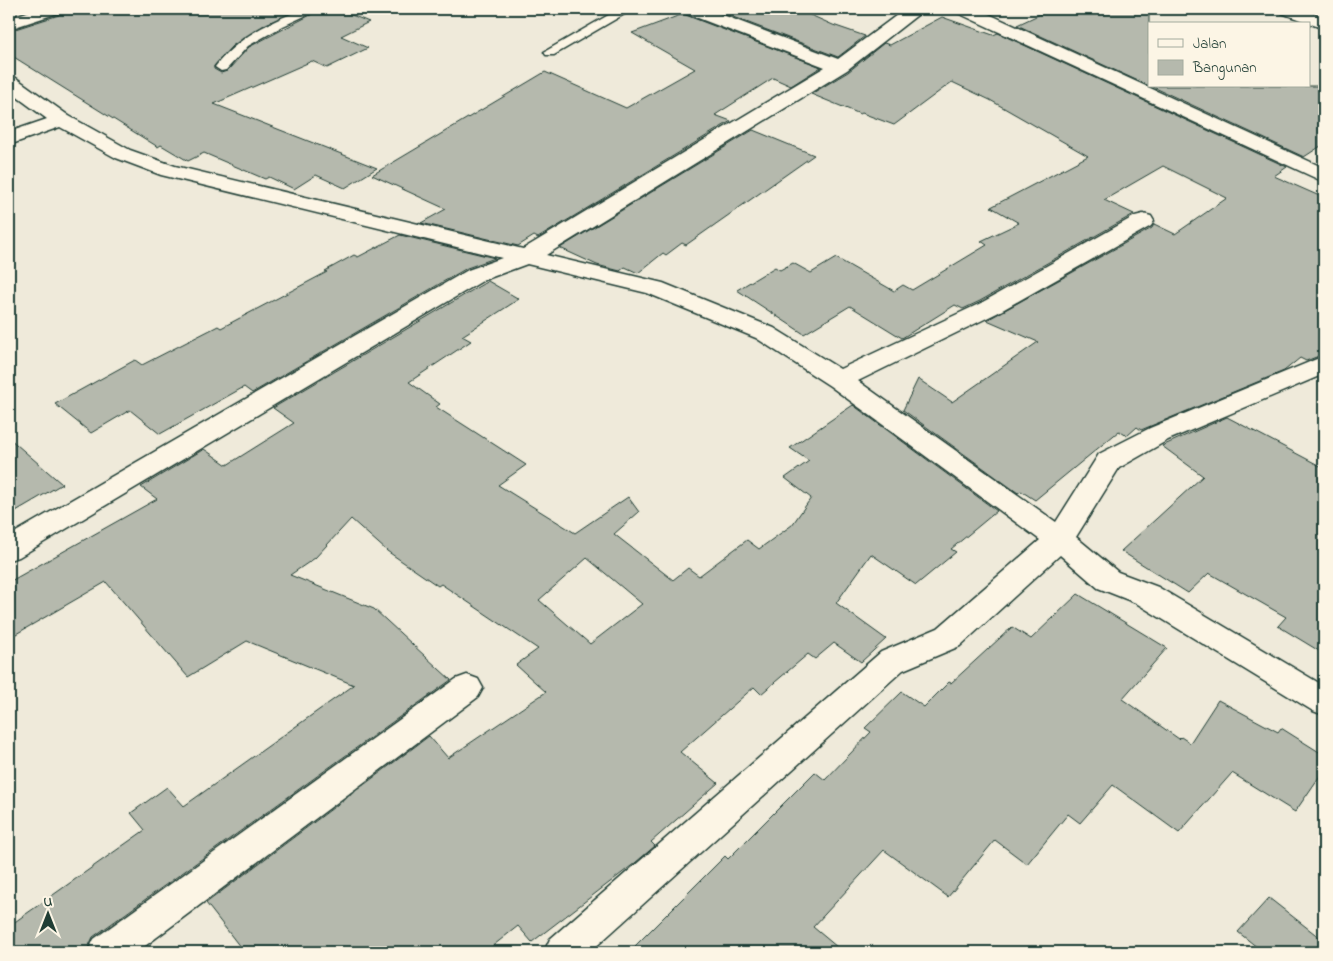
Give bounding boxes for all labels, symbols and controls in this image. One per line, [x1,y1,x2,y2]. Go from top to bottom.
legend [1148,22,1310,88]
text: Jalan [1193,33,1226,55]
text: Bangunan [1192,57,1257,80]
north arrow [22,888,72,938]
text: U [44,892,53,913]

